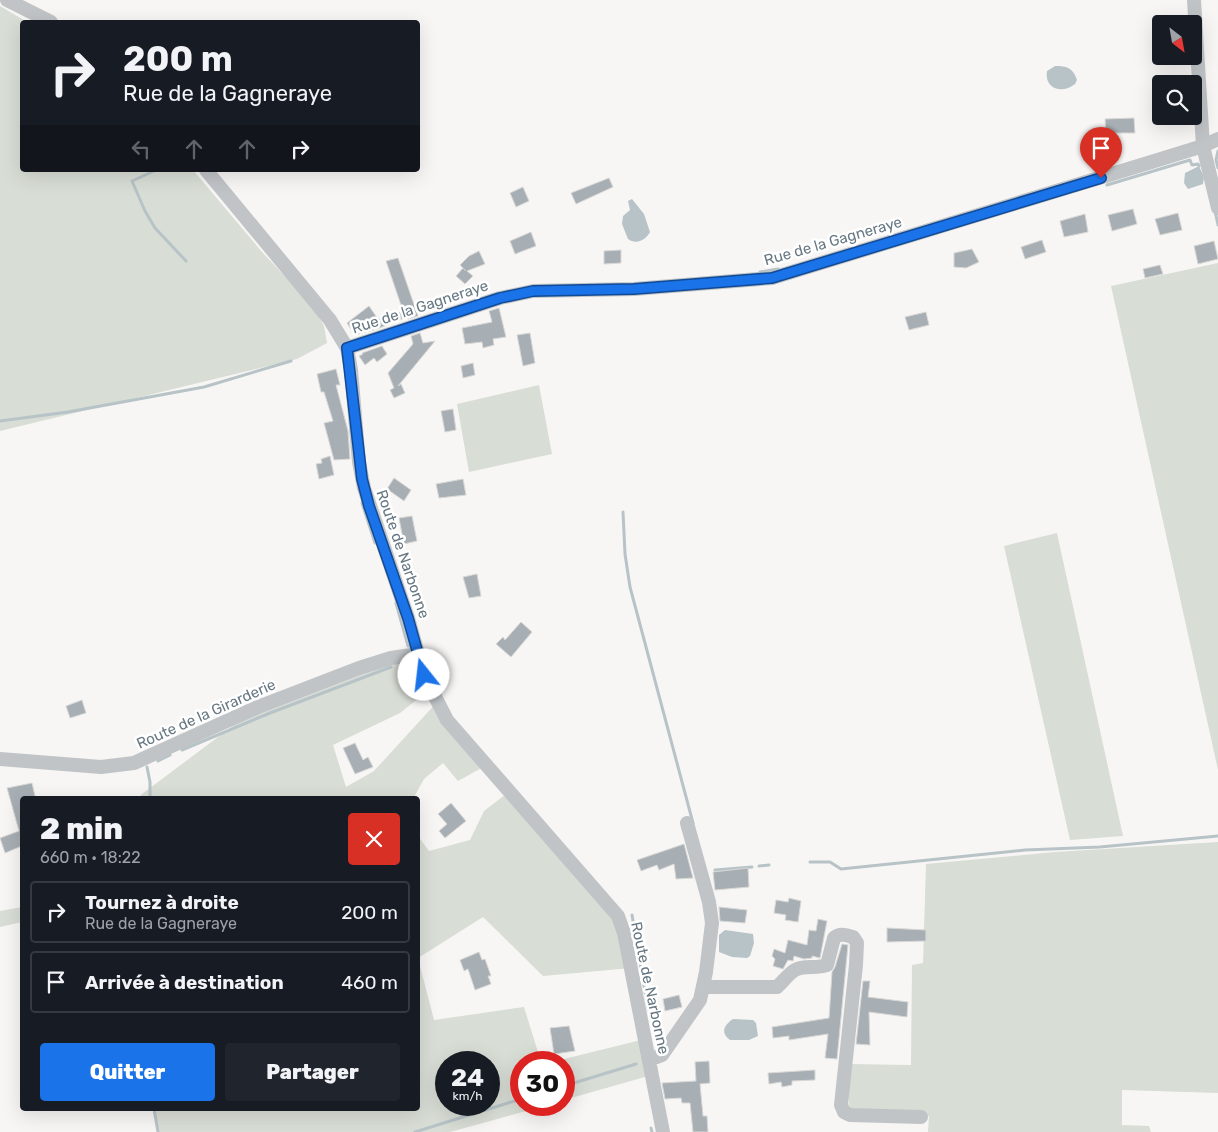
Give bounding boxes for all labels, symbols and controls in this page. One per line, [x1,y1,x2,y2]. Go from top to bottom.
north arrow [1152,15,1202,65]
map controls [1152,15,1202,125]
text: 200 m [123,38,233,80]
icon: right [40,40,105,105]
button: search [1152,75,1202,125]
text: Rue de la Gagneraye [123,80,332,107]
pin [1080,127,1122,178]
icon: arrive [1087,134,1115,162]
icon: left [127,135,155,163]
icon: ahead [180,135,208,163]
icon: ahead [233,135,261,163]
icon: right [286,135,314,163]
street label: Rue de la Gagneraye [762,213,904,269]
street label: Rue de la Gagneraye [349,276,491,338]
street label: Route de Narbonne [373,487,433,621]
position arrow [397,648,449,700]
street label: Route de la Girarderie [134,675,278,753]
text: 2 min [40,811,123,847]
button: close [348,813,400,865]
text: 660 m · 18:22 [40,848,141,867]
text: Tournez à droite [85,891,239,914]
icon: right [42,898,70,926]
text: 200 m [341,901,398,924]
text: Rue de la Gagneraye [85,914,237,933]
street label: Route de Narbonne [627,920,673,1056]
icon: arrive [42,968,70,996]
text: Arrivée à destination [85,971,284,994]
text: 460 m [341,971,398,994]
button: Quitter [40,1043,215,1101]
button: Partager [225,1043,400,1101]
speed limit sign: 30 [510,1051,575,1116]
text: 24 [451,1063,484,1092]
text: km/h [453,1089,482,1103]

